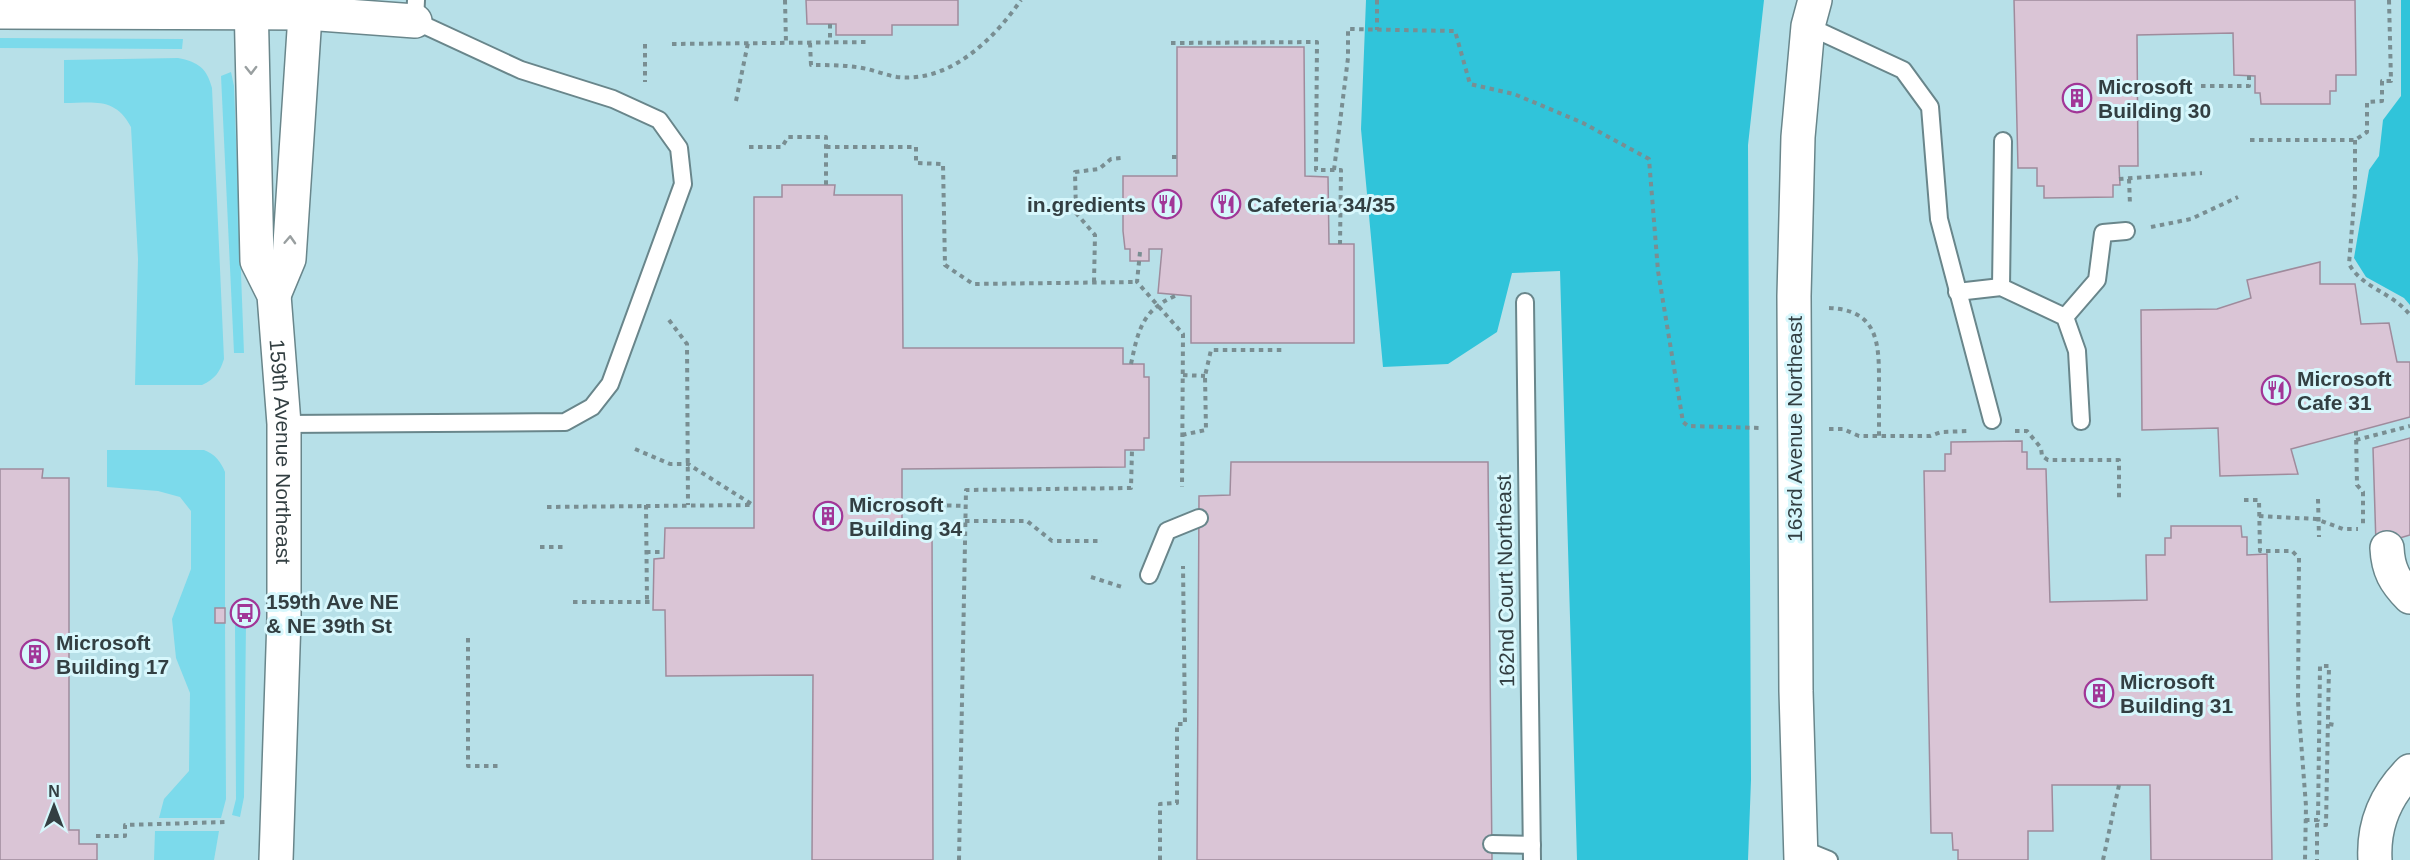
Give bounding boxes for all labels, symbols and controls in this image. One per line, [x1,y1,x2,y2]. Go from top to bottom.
one-way arrow [245,66,258,75]
place label: Microsoft Building 30 [2098,75,2211,122]
building icon: Microsoft Building 30 [2061,82,2093,114]
restaurant icon: in.gredients [1151,188,1183,220]
restaurant icon: Cafeteria 34/35 [1210,188,1242,220]
place label: in.gredients [1027,193,1146,216]
place label: Cafeteria 34/35 [1247,193,1396,216]
one-way arrow [284,235,297,244]
street label: 163rd Avenue Northeast [1783,316,1806,542]
street label: 159th Avenue Northeast [266,338,296,564]
place label: Microsoft Cafe 31 [2297,367,2392,414]
restaurant icon: Microsoft Cafe 31 [2260,374,2292,406]
street label: 162nd Court Northeast [1492,474,1518,687]
place label: Microsoft Building 34 [849,493,962,540]
building icon: Microsoft Building 34 [812,500,844,532]
place label: 159th Ave NE & NE 39th St [266,590,399,637]
bus stop icon: 159th Ave NE & NE 39th St [229,597,261,629]
place label: Microsoft Building 17 [56,631,169,678]
building icon: Microsoft Building 17 [19,638,51,670]
place label: Microsoft Building 31 [2120,670,2233,717]
building icon: Microsoft Building 31 [2083,677,2115,709]
north arrow [24,776,84,836]
text: N [48,783,60,800]

